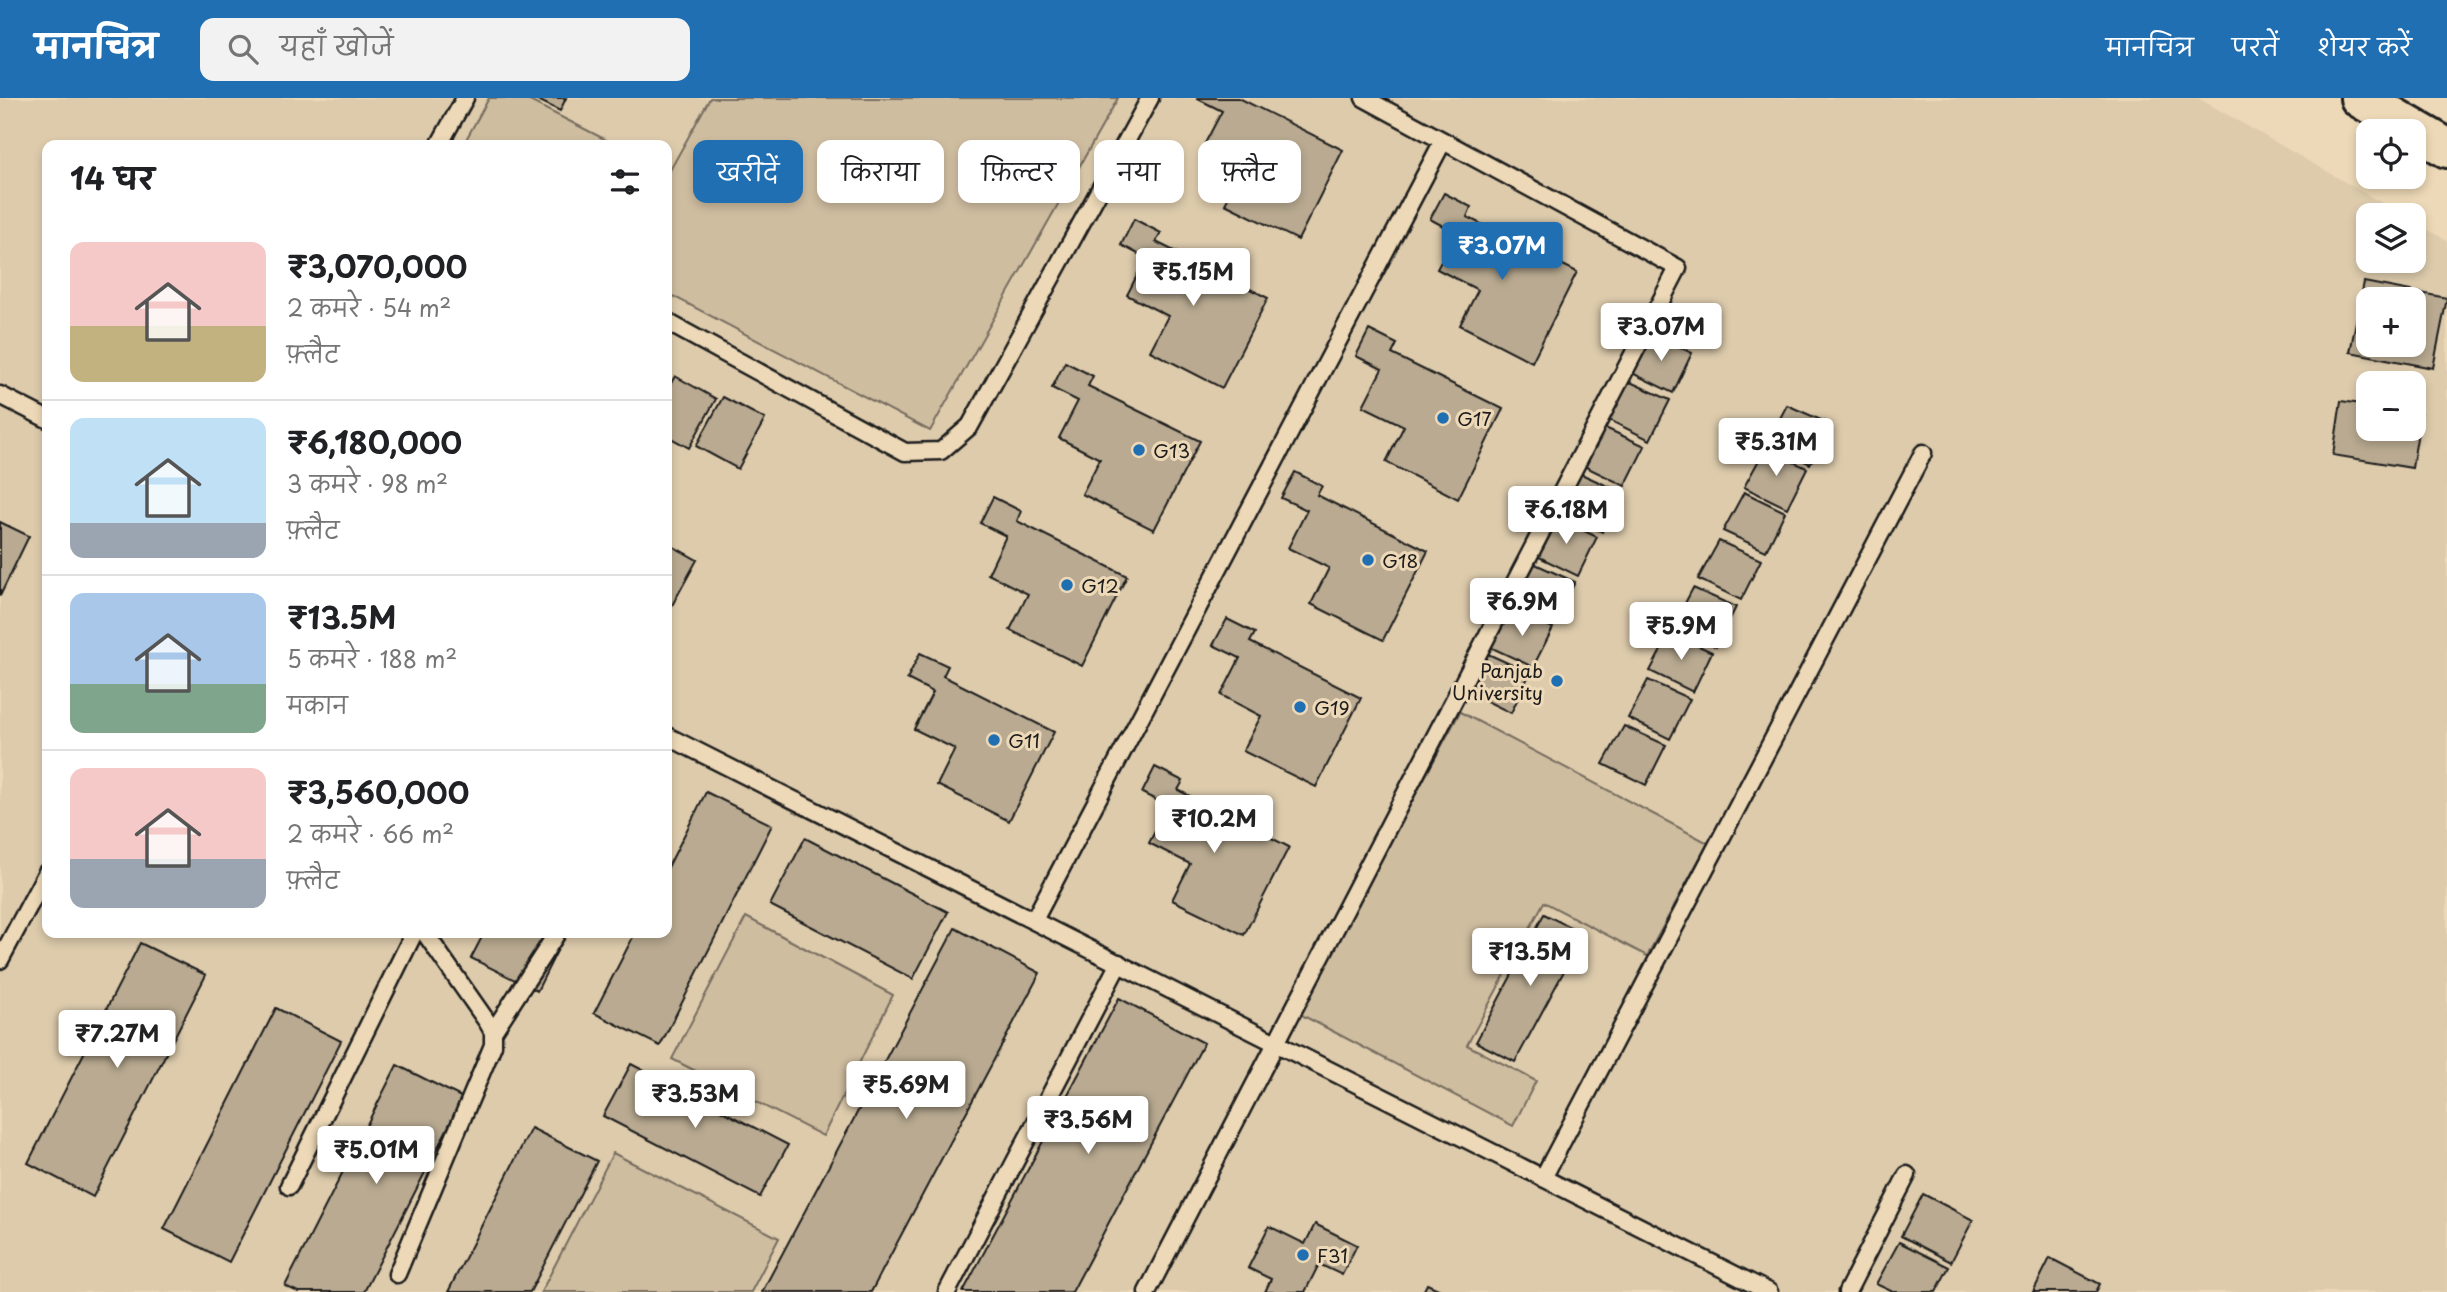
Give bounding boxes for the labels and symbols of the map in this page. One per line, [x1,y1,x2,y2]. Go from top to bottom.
pin: ₹3.07M [1445,222,1559,282]
pin: ₹5.15M [1136,248,1250,308]
pin: ₹3.07M [1604,303,1718,363]
place label: G17 [1457,404,1492,432]
marker: G17 [1435,410,1451,426]
pin: ₹5.31M [1719,418,1833,478]
place label: G13 [1153,436,1190,464]
marker: G13 [1131,442,1147,458]
pin: ₹6.18M [1509,486,1623,546]
place label: G18 [1382,546,1418,574]
marker: G18 [1360,552,1376,568]
place label: G12 [1081,571,1119,599]
marker: G12 [1059,577,1075,593]
pin: ₹6.9M [1473,578,1571,638]
pin: ₹5.9M [1632,602,1730,662]
place label: Panjab University [1452,656,1543,706]
marker: Panjab University [1549,673,1565,689]
place label: G19 [1314,693,1350,721]
marker: G19 [1292,699,1308,715]
place label: G11 [1008,726,1040,754]
marker: G11 [986,732,1002,748]
pin: ₹10.2M [1157,796,1271,855]
pin: ₹13.5M [1473,928,1587,988]
pin: ₹7.27M [60,1010,174,1070]
pin: ₹5.69M [849,1062,963,1121]
pin: ₹3.53M [638,1070,752,1130]
pin: ₹3.56M [1031,1096,1145,1156]
pin: ₹5.01M [319,1126,433,1186]
place label: F31 [1317,1241,1348,1269]
marker: F31 [1295,1247,1311,1263]

